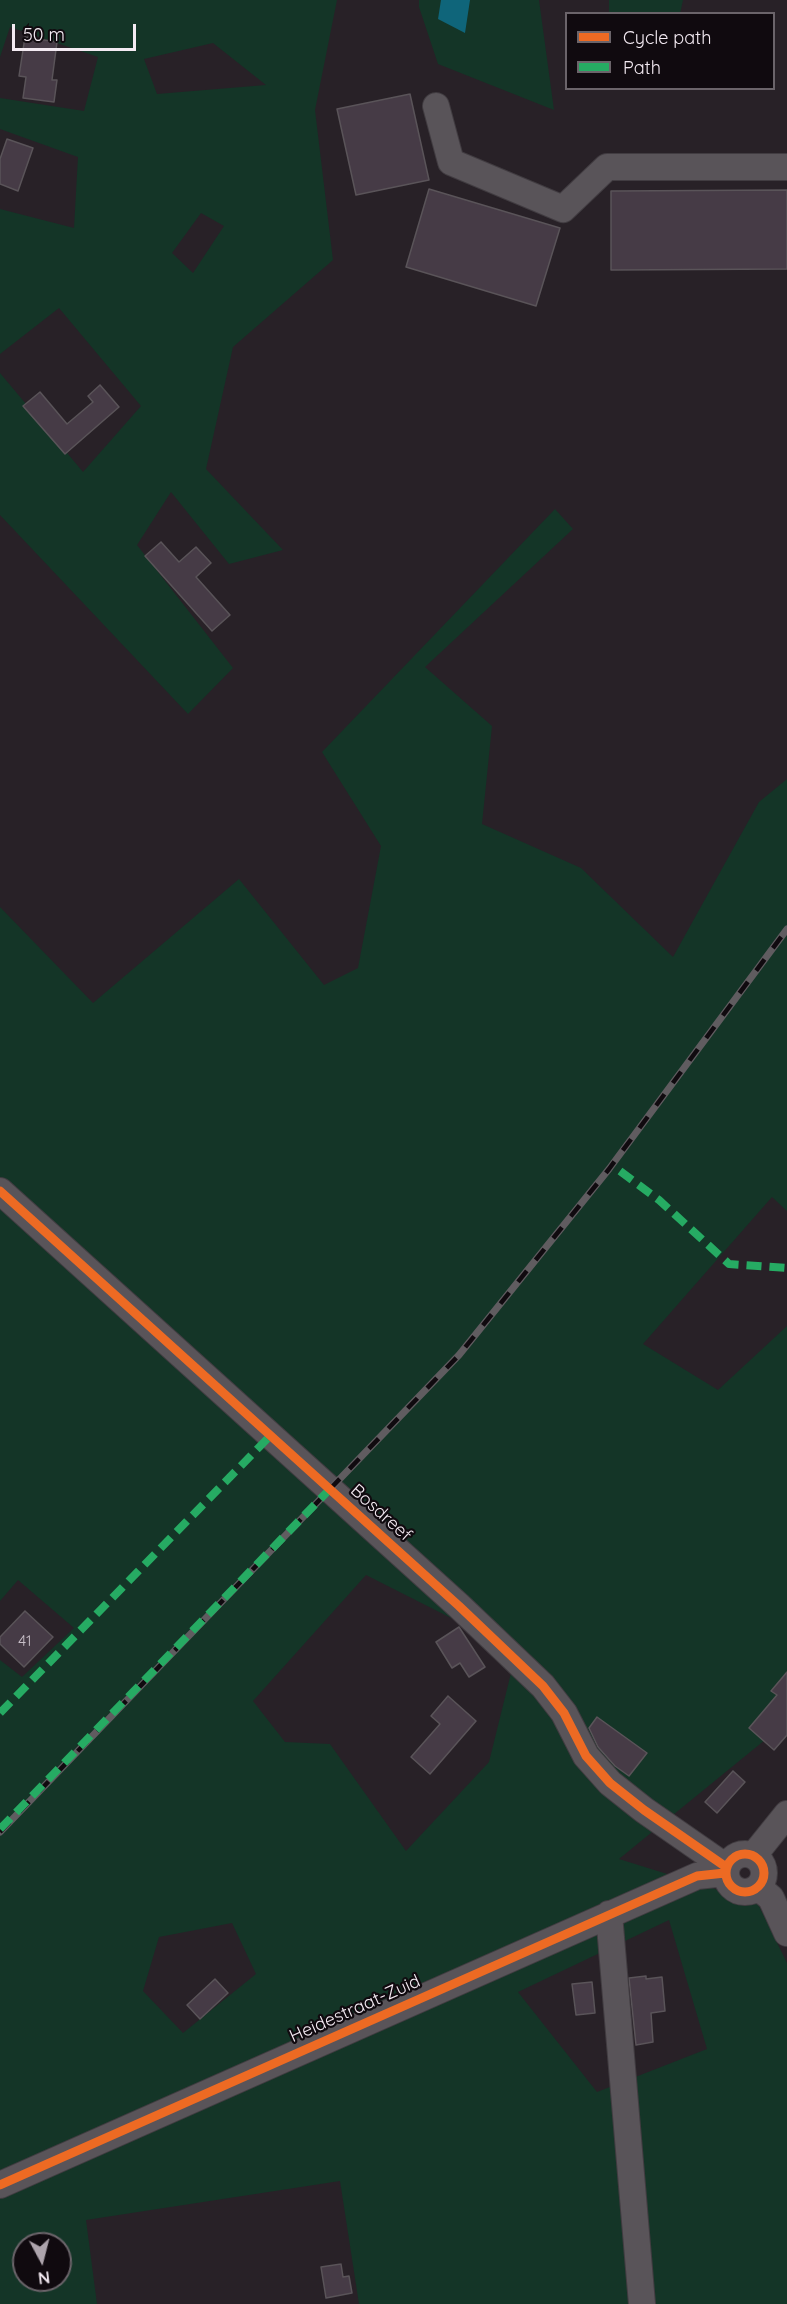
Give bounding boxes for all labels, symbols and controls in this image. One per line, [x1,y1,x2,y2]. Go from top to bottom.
scale bar [15,12,140,50]
legend [565,12,775,90]
text: 50 m [23,23,65,46]
text: Cycle path [623,26,711,49]
text: Path [623,56,661,79]
street label: Bosdreef [346,1480,416,1546]
house number: 41 [18,1632,32,1650]
street label: Heidestraat-Zuid [286,1970,424,2048]
north arrow [12,2232,72,2292]
text: N [37,2267,51,2289]

